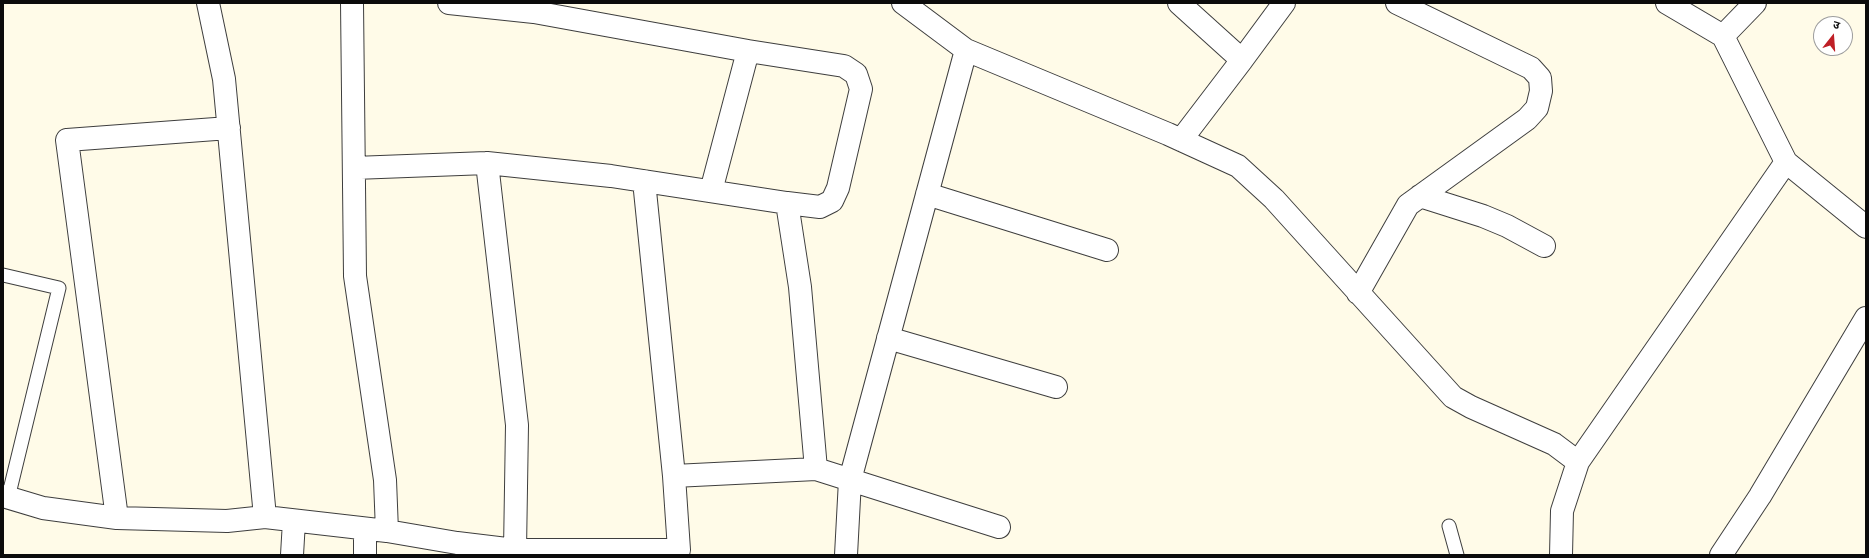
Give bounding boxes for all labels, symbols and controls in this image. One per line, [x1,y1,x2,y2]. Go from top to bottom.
north arrow [1813,16,1853,56]
text: उ [1831,16,1842,34]

